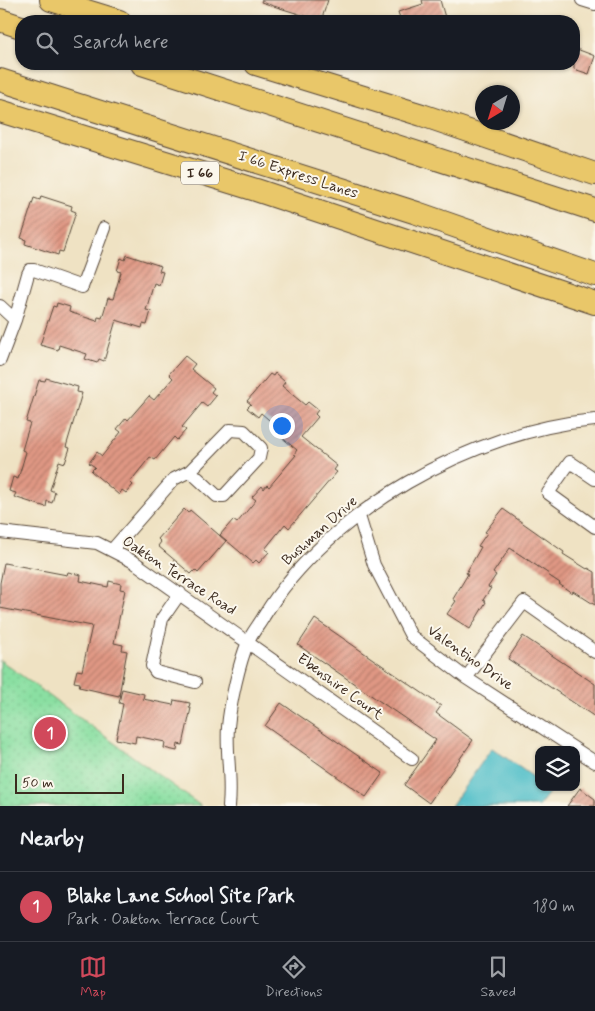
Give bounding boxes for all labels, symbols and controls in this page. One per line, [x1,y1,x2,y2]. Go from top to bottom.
search box [15,15,580,70]
icon: search [33,29,61,57]
text: Search here [73,30,169,55]
north arrow [475,85,520,130]
street label: I 66 Express Lanes [236,146,361,204]
road number: I 66 [181,162,219,184]
your location [269,413,295,439]
street label: Bushman Drive [278,492,362,570]
street label: Oakton Terrace Road [118,532,240,620]
street label: Valentino Drive [423,621,517,695]
street label: Ebenshire Court [293,649,387,725]
pin: 1 [34,714,66,752]
map controls [535,746,580,791]
button: layers [535,746,580,791]
scale bar [15,771,124,794]
text: 50 m [22,774,53,792]
text: Nearby [20,825,84,853]
text: Blake Lane School Site Park [67,884,295,909]
text: 1 [32,896,40,917]
text: 180 m [532,896,575,917]
text: Park · Oakton Terrace Court [67,909,259,930]
tab: Map [79,953,107,1001]
tab: Directions [265,953,323,1001]
tab: Saved [481,953,516,1001]

